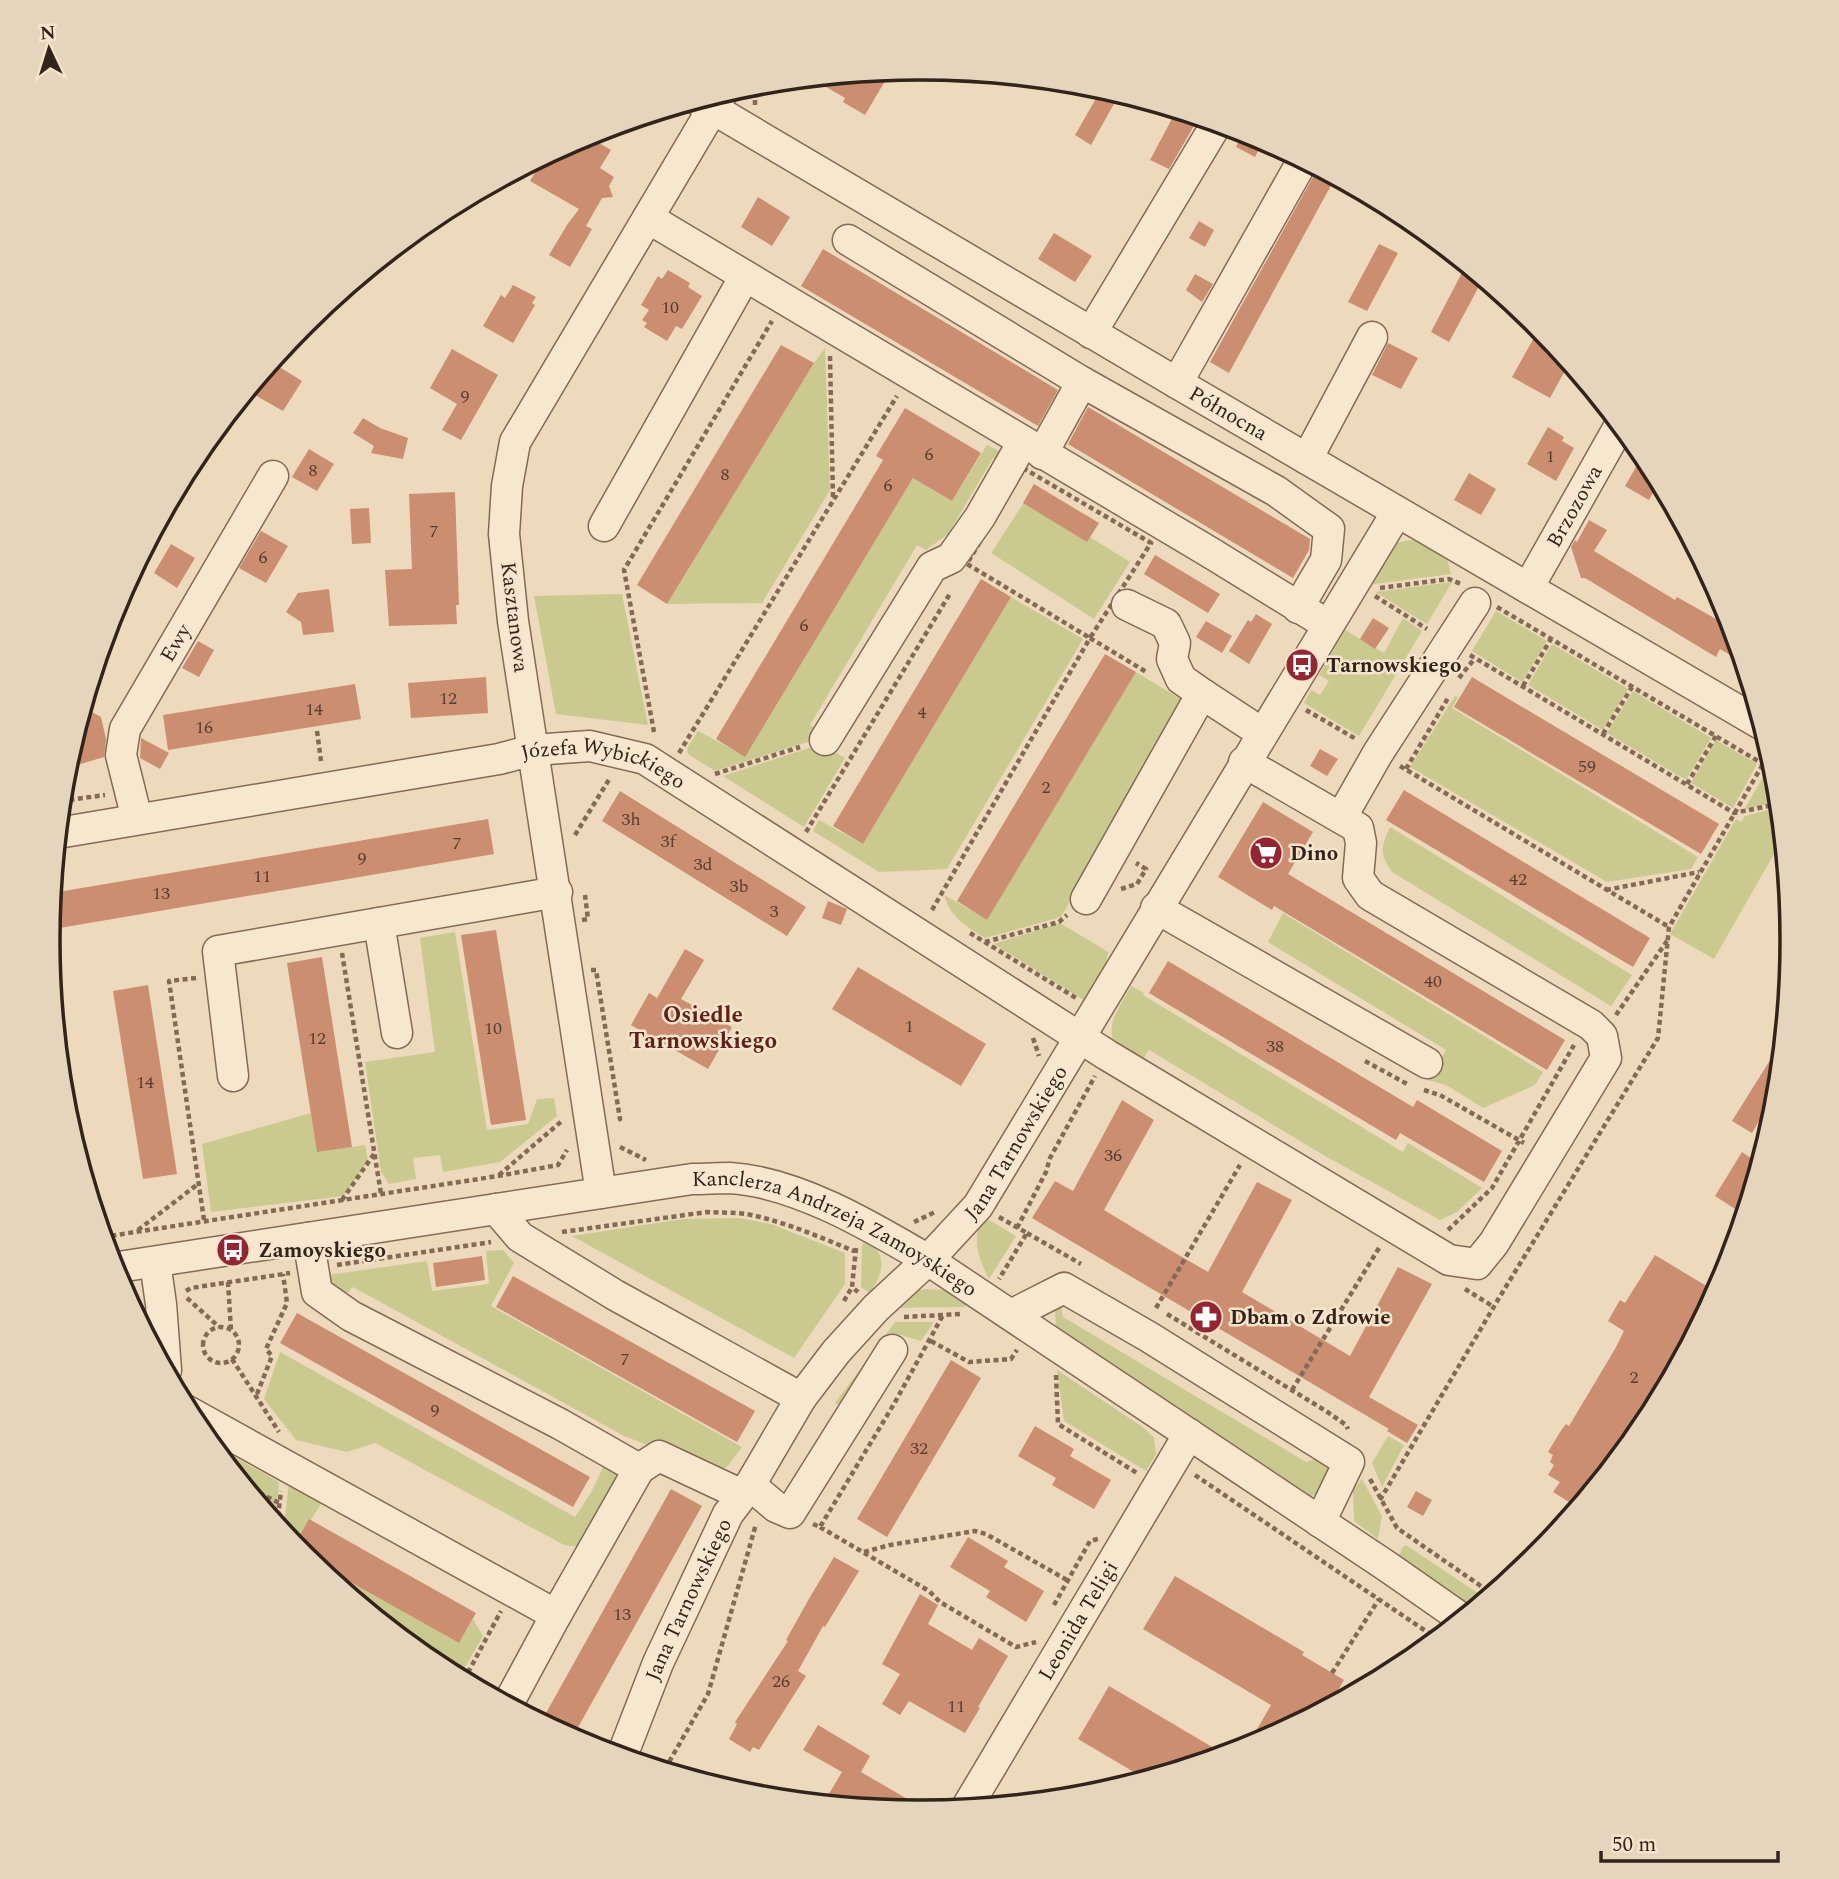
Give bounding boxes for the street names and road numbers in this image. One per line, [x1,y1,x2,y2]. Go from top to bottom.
street label: Północna [1183,378,1274,450]
street label: Brzozowa [1539,459,1612,554]
street label: Kasztanowa [491,560,537,675]
street label: Ewy [152,617,200,669]
street label: Józefa Wybickiego [517,730,692,798]
street label: Jana Tarnowskiego [957,1059,1076,1228]
street label: Kanclerza Andrzeja Zamoyskiego [691,1163,983,1306]
street label: Jana Tarnowskiego [638,1513,741,1686]
street label: Leonida Teligi [1031,1555,1127,1687]

